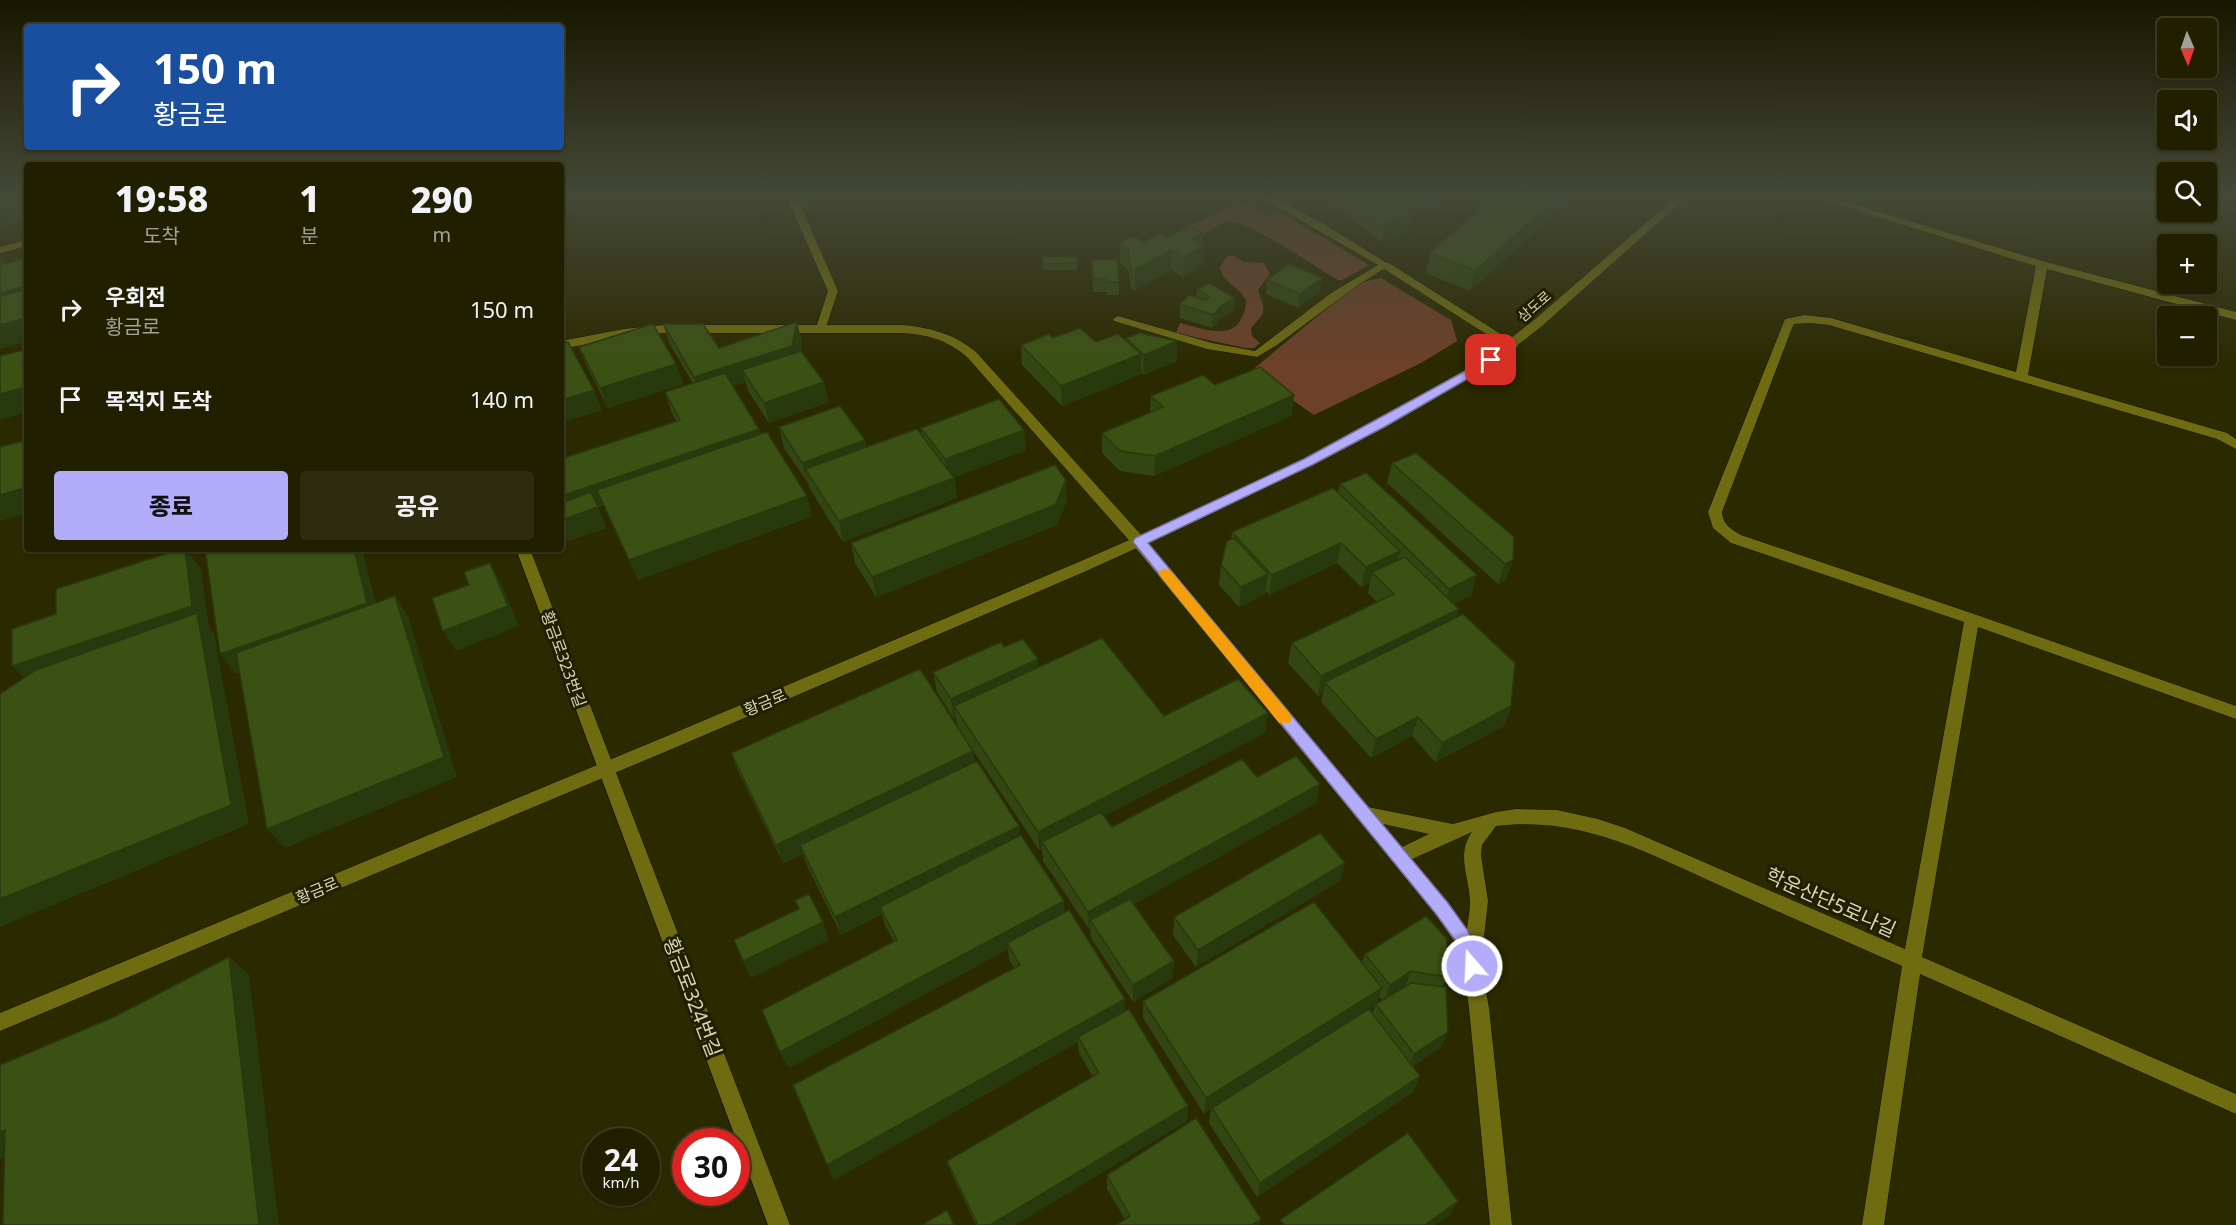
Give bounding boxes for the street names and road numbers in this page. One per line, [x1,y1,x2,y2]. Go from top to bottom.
street label: 삼도로 [1513,286,1555,326]
street label: 황금로323번길 [536,608,592,710]
street label: 황금로 [740,683,790,721]
street label: 학운산단5로나길 [1761,861,1901,943]
street label: 황금로 [292,871,342,909]
street label: 황금로324번길 [658,933,728,1061]

